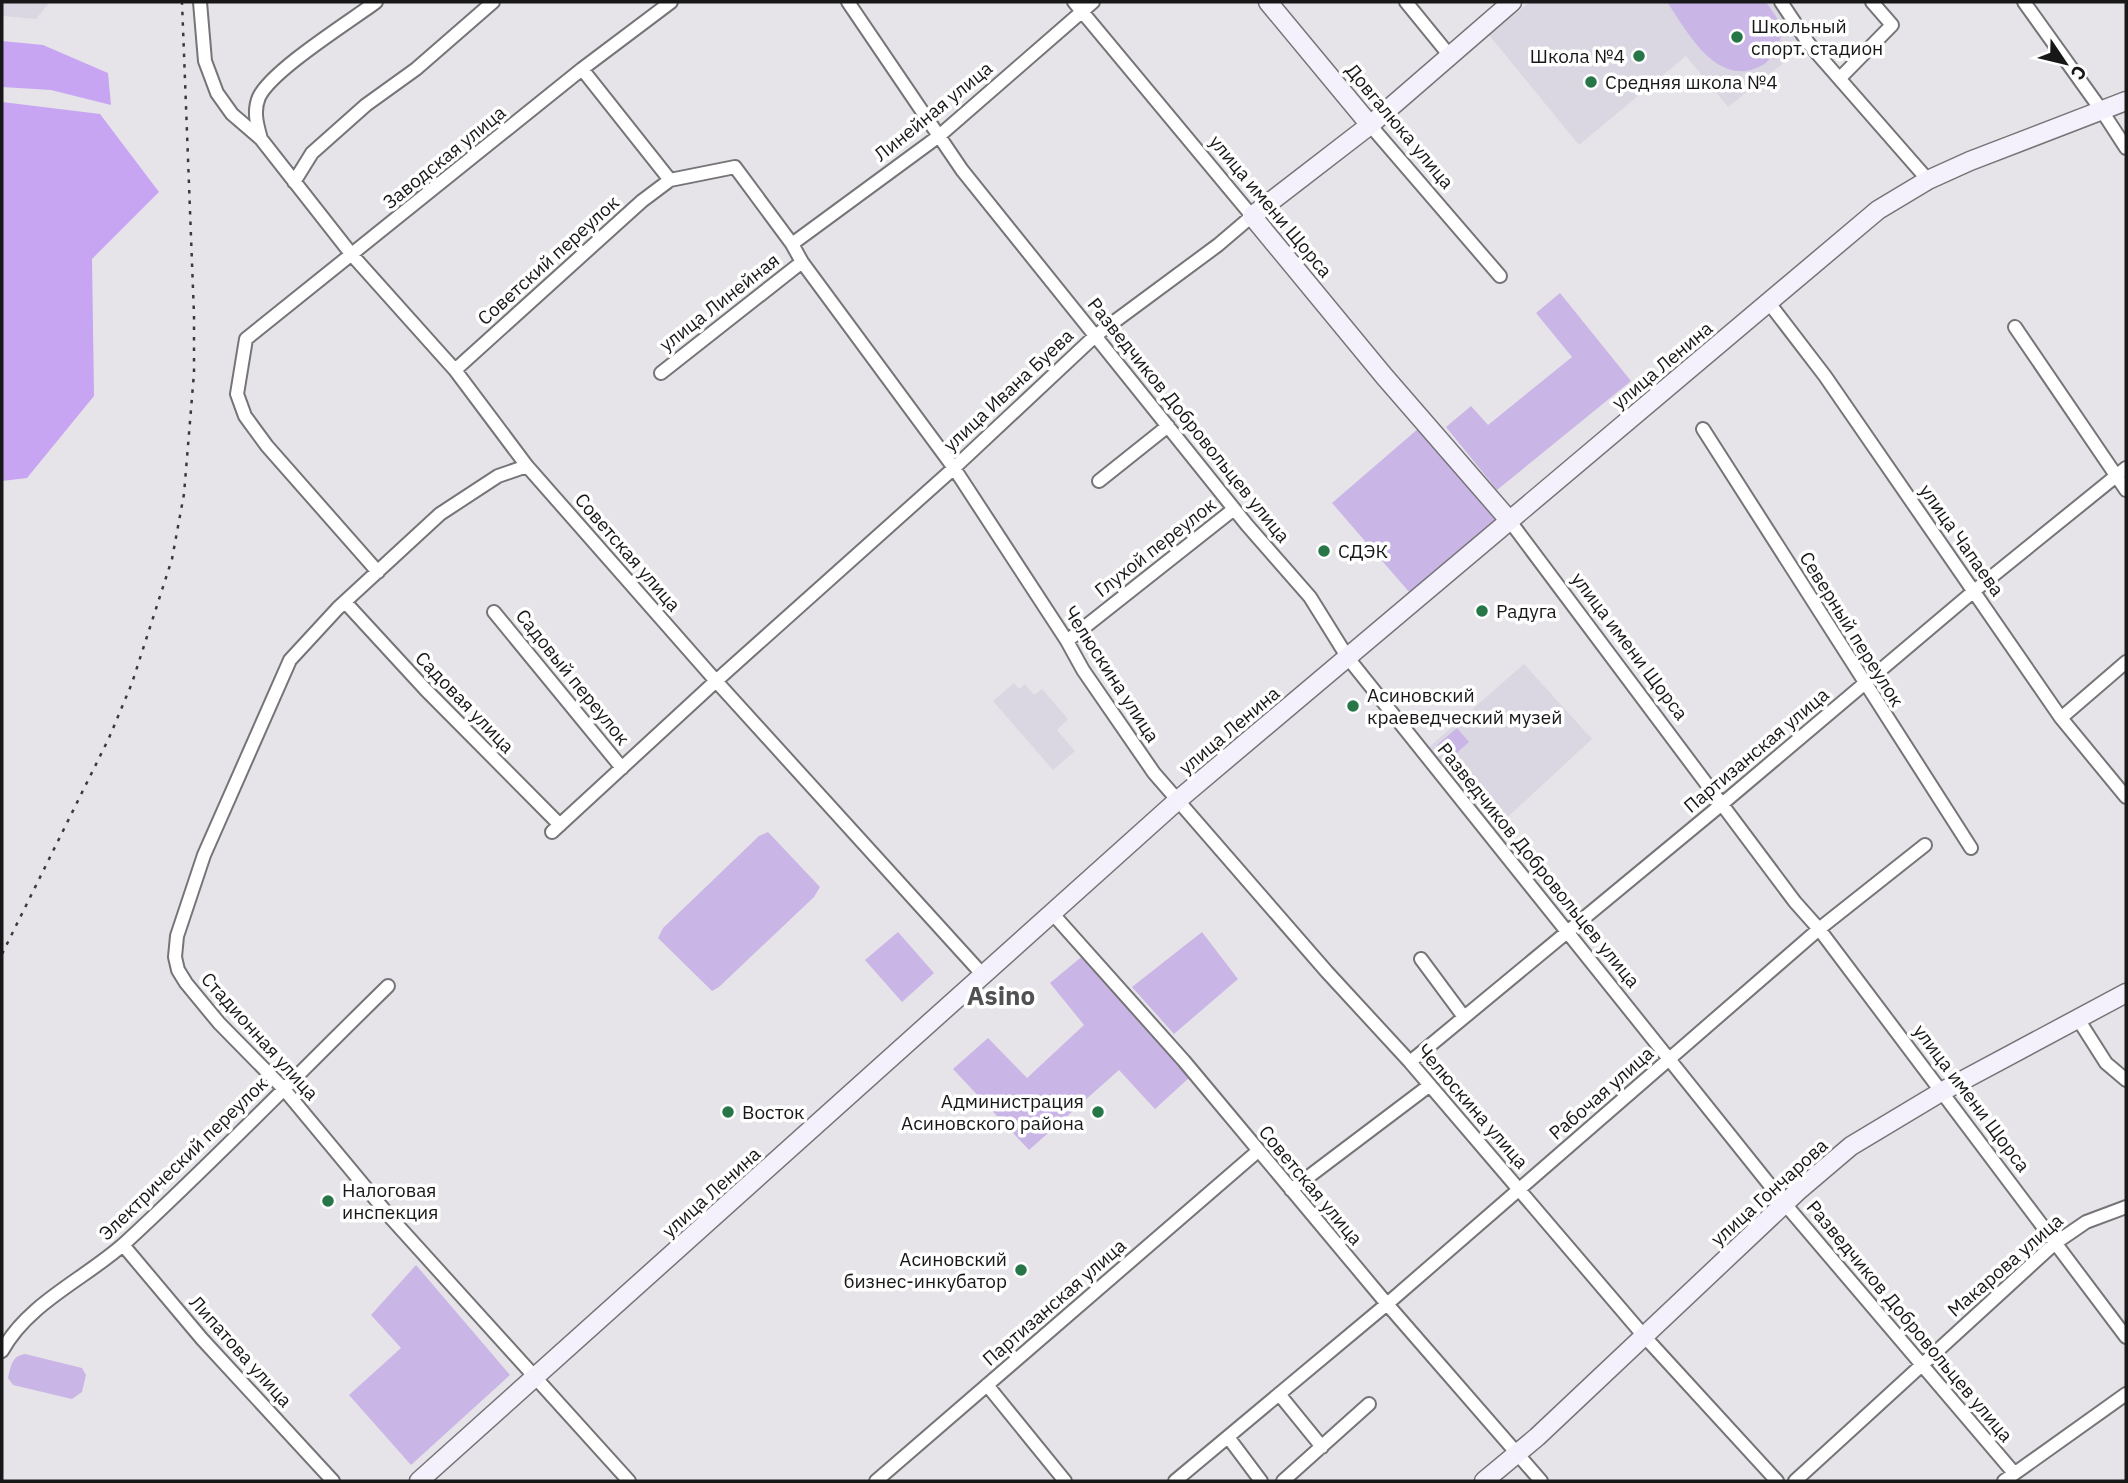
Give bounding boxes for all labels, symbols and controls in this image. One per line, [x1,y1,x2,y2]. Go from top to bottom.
place label: Школьный спорт. стадион [1751,14,1883,60]
north arrow [2030,28,2100,98]
marker: Школьный спорт. стадион [1729,29,1745,45]
place label: Школа №4 [1530,44,1625,68]
marker: Школа №4 [1631,48,1647,64]
street label: Линейная улица [869,56,997,166]
street label: Довгалюка улица [1341,58,1459,194]
text: С [2066,61,2092,85]
place label: Средняя школа №4 [1605,70,1778,94]
marker: Средняя школа №4 [1583,74,1599,90]
street label: Заводская улица [378,100,510,214]
street label: улица имени Щорса [1204,130,1338,282]
street label: Советский переулок [472,190,624,330]
street label: улица Линейная [654,248,784,356]
street label: Разведчиков Добровольцев улица [1083,293,1295,547]
street label: улица Ленина [1607,316,1717,414]
street label: улица Ивана Буева [938,324,1078,456]
street label: улица Чапаева [1914,479,2010,601]
street label: Советская улица [570,488,686,616]
street label: Глухой переулок [1089,492,1221,602]
place label: СДЭК [1338,539,1388,563]
marker: СДЭК [1316,543,1332,559]
street label: Северный переулок [1795,547,1909,711]
street label: улица имени Щорса [1567,567,1693,725]
place label: Радуга [1496,599,1557,623]
street label: Челюскина улица [1059,601,1165,747]
marker: Радуга [1474,603,1490,619]
street label: Садовый переулок [511,604,635,750]
street label: Садовая улица [410,646,520,758]
street label: улица Ленина [1174,681,1284,779]
street label: Партизанская улица [1678,682,1834,818]
place label: Асиновский краеведческий музей [1367,683,1562,729]
marker: Асиновский краеведческий музей [1345,698,1361,714]
street label: Разведчиков Добровольцев улица [1433,738,1645,992]
street label: Стадионная улица [196,967,324,1105]
district label: Asino [967,978,1035,1012]
street label: улица имени Щорса [1909,1019,2035,1177]
street label: Челюскина улица [1412,1039,1534,1173]
street label: Рабочая улица [1544,1041,1658,1145]
street label: Электрический переулок [93,1071,273,1245]
place label: Администрация Асиновского района [901,1089,1084,1135]
place label: Восток [742,1100,805,1124]
marker: Восток [720,1104,736,1120]
marker: Администрация Асиновского района [1090,1104,1106,1120]
street label: Советская улица [1254,1120,1368,1250]
street label: улица Гончарова [1706,1133,1832,1251]
street label: улица Ленина [657,1142,765,1242]
place label: Налоговая инспекция [342,1178,438,1224]
marker: Налоговая инспекция [320,1193,336,1209]
street label: Разведчиков Добровольцев улица [1802,1195,2018,1447]
street label: Макарова улица [1942,1208,2068,1322]
street label: Партизанская улица [977,1233,1131,1371]
place label: Асиновский бизнес-инкубатор [844,1247,1007,1293]
marker: Асиновский бизнес-инкубатор [1013,1262,1029,1278]
street label: Липатова улица [185,1290,297,1412]

